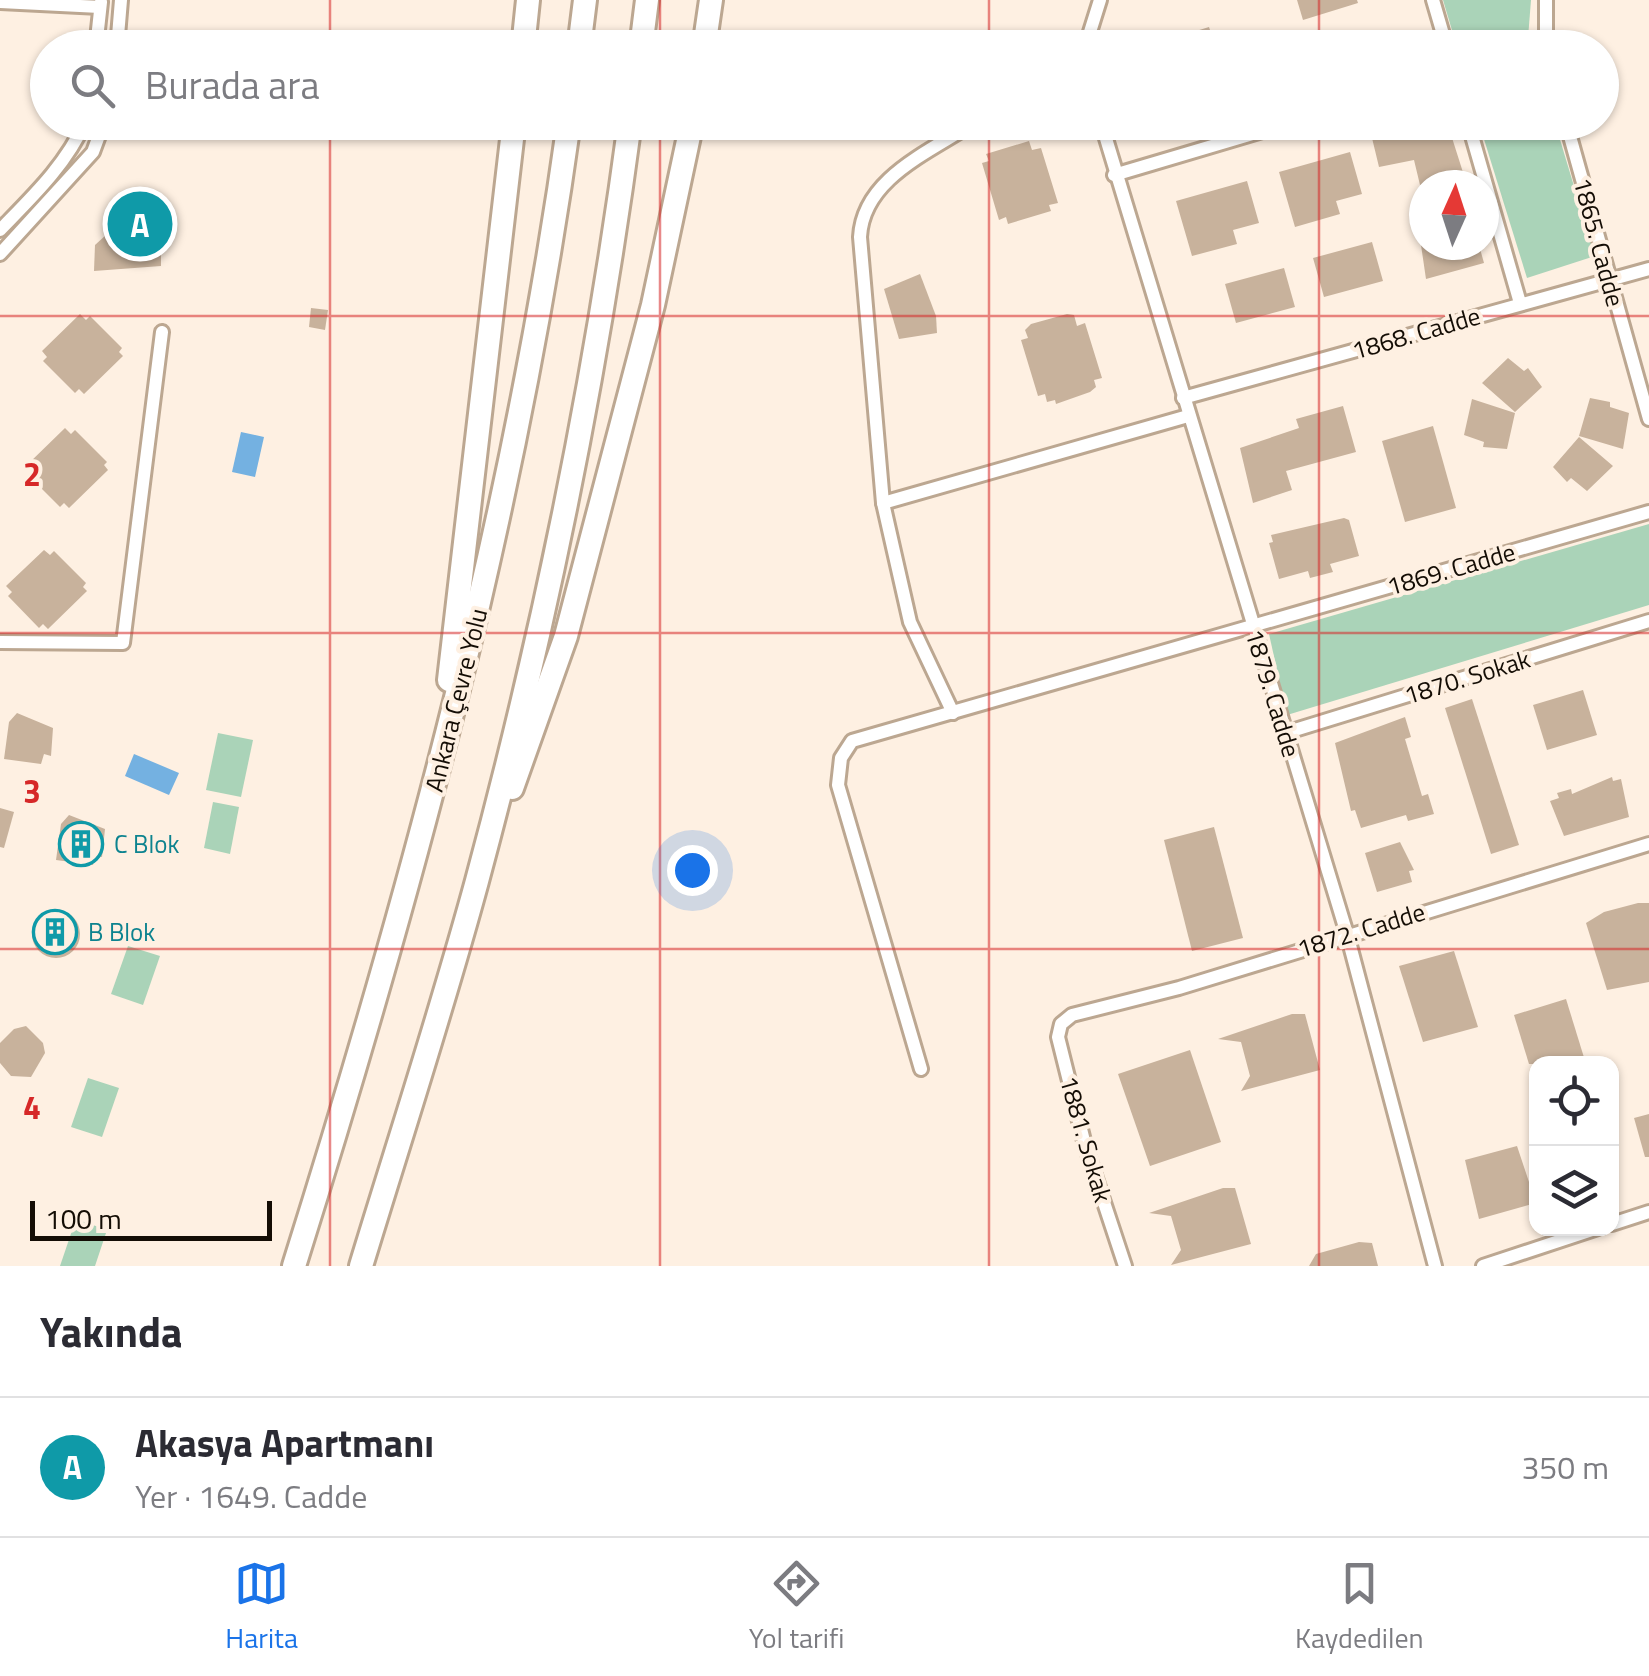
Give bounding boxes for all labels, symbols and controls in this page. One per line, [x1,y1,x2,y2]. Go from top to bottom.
search box [30,30,1619,140]
text: Burada ara [145,56,320,114]
icon: search [65,58,120,113]
north arrow [1409,170,1499,260]
street label: 1865. Cadde [1564,173,1634,311]
pin: A [108,186,172,262]
street label: 1868. Cadde [1347,297,1485,369]
text: 2 [23,450,41,498]
street label: 1869. Cadde [1382,533,1520,605]
street label: Ankara Çevre Yolu [415,604,497,796]
street label: 1879. Cadde [1236,624,1310,762]
street label: 1870. Sokak [1399,640,1535,714]
text: 3 [23,767,41,815]
building icon: C Blok [58,821,104,867]
place label: C Blok [114,825,179,863]
your location [667,845,718,896]
street label: 1872. Cadde [1292,893,1430,967]
building icon: B Blok [32,909,78,955]
place label: B Blok [88,913,155,951]
map controls [1529,1056,1619,1236]
button: locate [1529,1056,1619,1146]
street label: 1881. Sokak [1050,1071,1122,1207]
text: 4 [23,1083,41,1131]
button: layers [1529,1146,1619,1236]
scale bar [30,1196,272,1240]
text: 100 m [45,1197,122,1240]
text: Yakında [40,1299,182,1363]
text: Akasya Apartmanı [135,1414,434,1472]
text: A [63,1443,82,1491]
text: 350 m [1521,1443,1609,1491]
text: Yer · 1649. Cadde [135,1472,367,1520]
tab: Harita [225,1556,298,1659]
tab: Yol tarifi [749,1556,844,1659]
tab: Kaydedilen [1295,1556,1424,1659]

